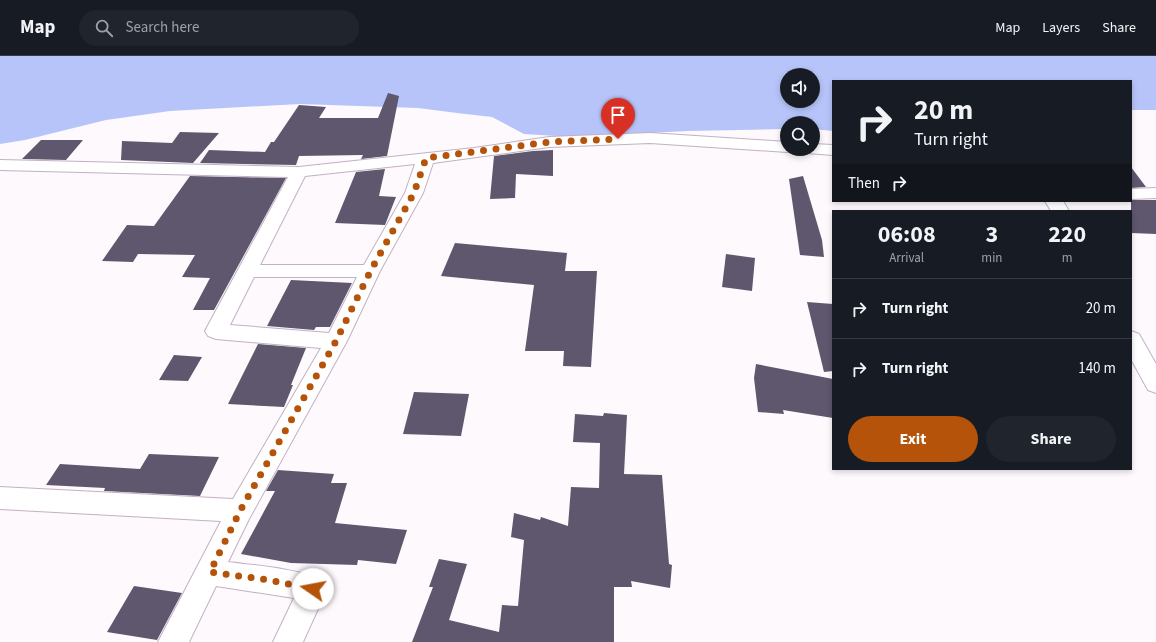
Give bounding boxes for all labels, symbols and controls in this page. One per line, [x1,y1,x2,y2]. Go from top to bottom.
search box [79,10,359,46]
text: Map [20,14,55,41]
icon: search [93,17,115,39]
text: Search here [125,17,199,38]
text: Map [995,18,1020,38]
text: Layers [1042,18,1080,38]
text: Share [1102,18,1136,38]
map controls [780,68,820,156]
button: sound [780,68,820,108]
text: 20 m [914,90,973,130]
icon: right [848,96,900,148]
pin [601,98,635,139]
icon: arrive [607,104,629,126]
button: search [780,116,820,156]
text: Turn right [914,127,988,152]
icon: right [888,172,910,194]
text: Then [848,173,880,194]
text: 06:08 [878,217,936,252]
text: 3 [986,217,998,252]
text: 220 [1048,217,1086,252]
text: Arrival [889,249,924,267]
text: min [981,249,1002,267]
text: m [1062,249,1073,267]
icon: right [848,298,870,320]
text: Turn right [882,298,948,319]
text: 20 m [1086,298,1116,319]
icon: right [848,358,870,380]
text: Turn right [882,358,948,379]
text: 140 m [1078,358,1116,379]
button: Exit [848,416,978,462]
button: Share [986,416,1116,462]
position arrow [292,568,334,610]

